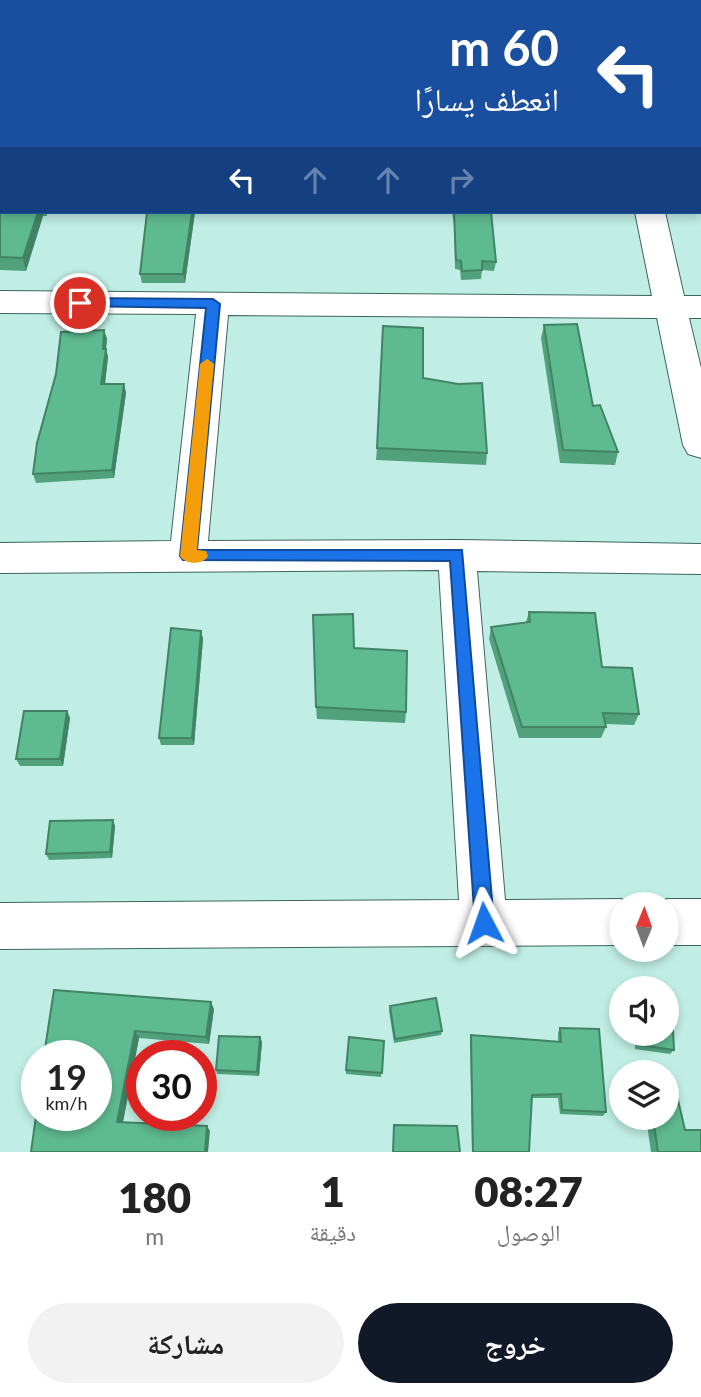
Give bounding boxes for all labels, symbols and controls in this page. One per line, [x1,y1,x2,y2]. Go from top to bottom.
text: 60 m [449,18,559,76]
icon: left [583,28,674,119]
text: انعطف يسارًا [415,79,559,118]
icon: left [223,161,261,199]
icon: ahead [296,161,334,199]
icon: ahead [369,161,407,199]
icon: right [442,161,480,199]
pin [50,273,110,333]
icon: arrive [61,284,99,322]
position arrow [447,886,521,960]
north arrow [609,892,679,962]
map controls [609,892,679,1130]
button: sound [609,976,679,1046]
speed limit sign: 30 [126,1040,217,1131]
text: 19 [46,1055,87,1097]
button: layers [609,1060,679,1130]
text: km/h [45,1092,88,1114]
text: 1 [321,1166,345,1216]
text: 08:27 [474,1166,583,1216]
text: 180 [118,1172,191,1222]
text: دقيقة [309,1218,356,1246]
text: الوصول [497,1218,560,1246]
text: m [145,1222,164,1250]
button: مشاركة [28,1303,344,1383]
button: خروج [358,1303,673,1383]

